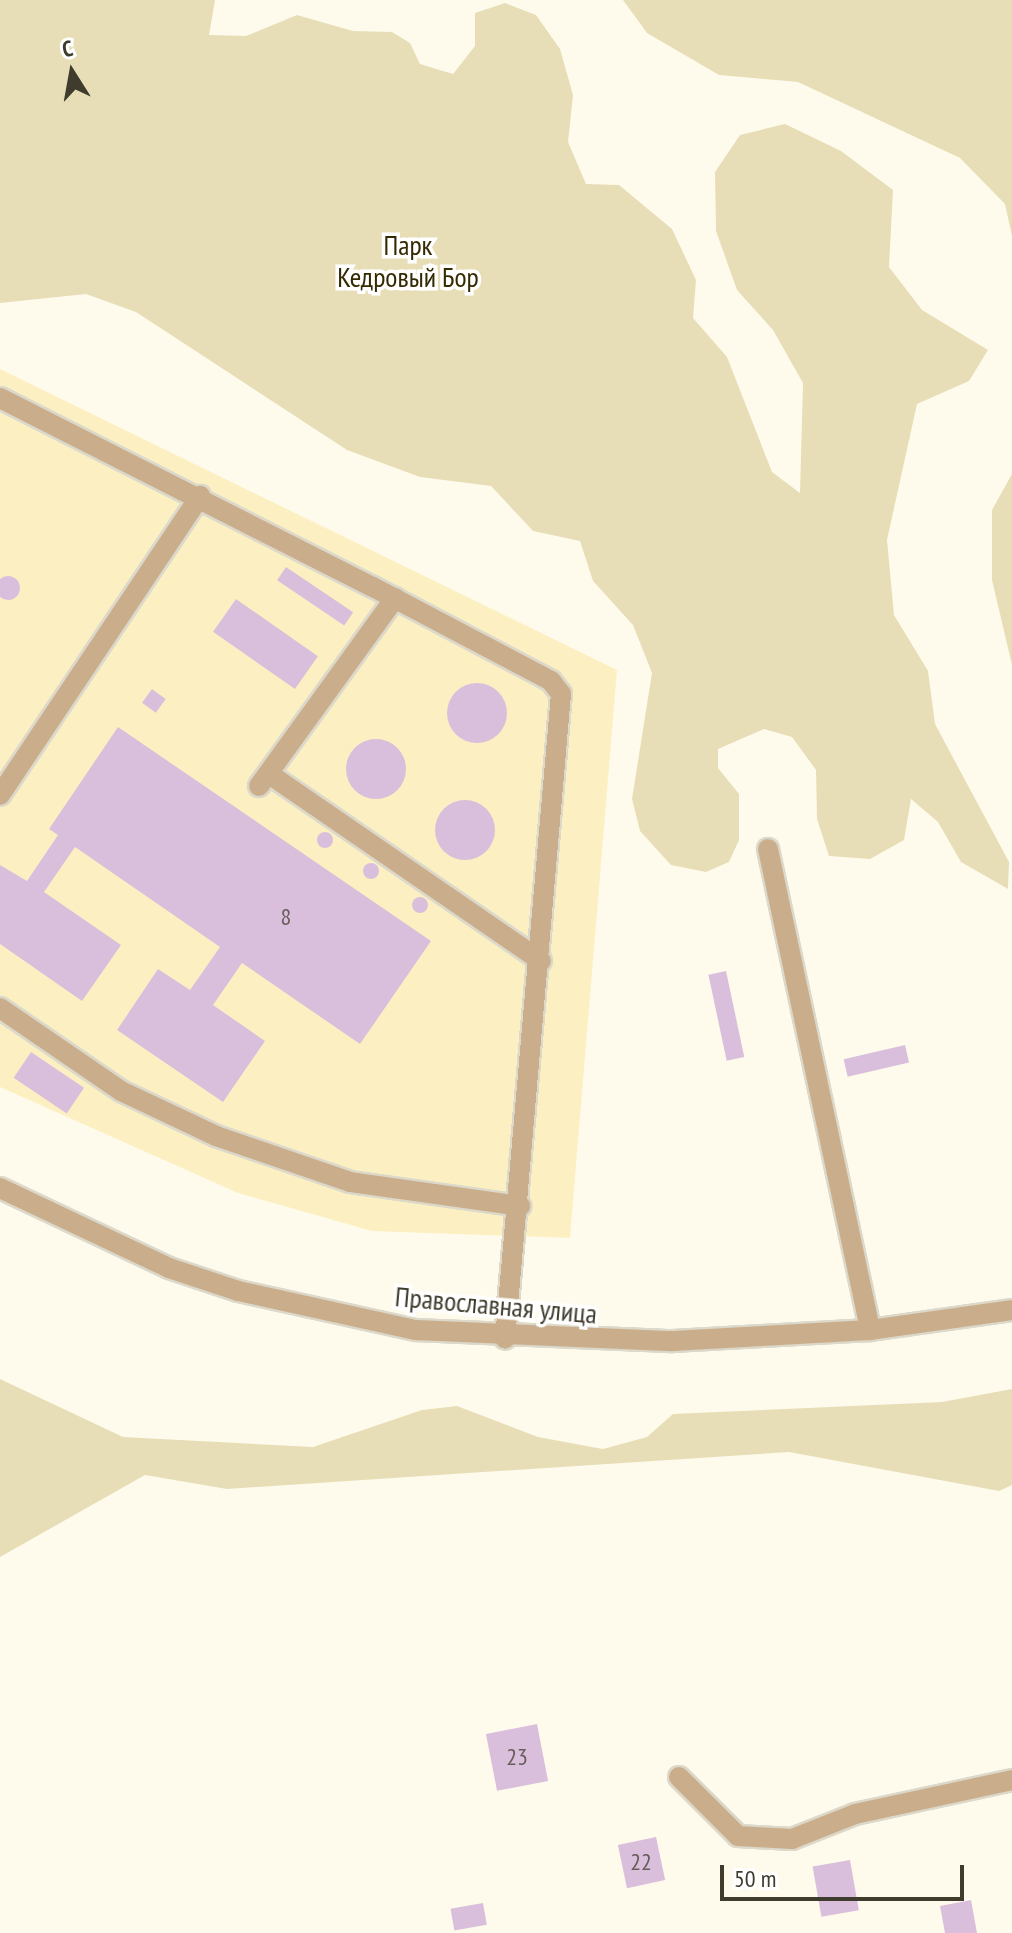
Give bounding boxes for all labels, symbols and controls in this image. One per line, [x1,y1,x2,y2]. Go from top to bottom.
north arrow [32,32,112,112]
text: С [60,34,75,63]
park label: Парк Кедровый Бор [337,228,479,294]
house number: 8 [281,903,291,931]
street label: Православная улица [394,1279,598,1331]
house number: 23 [506,1743,528,1771]
house number: 22 [630,1848,652,1876]
scale bar [724,1849,968,1899]
text: 50 m [734,1863,776,1894]

